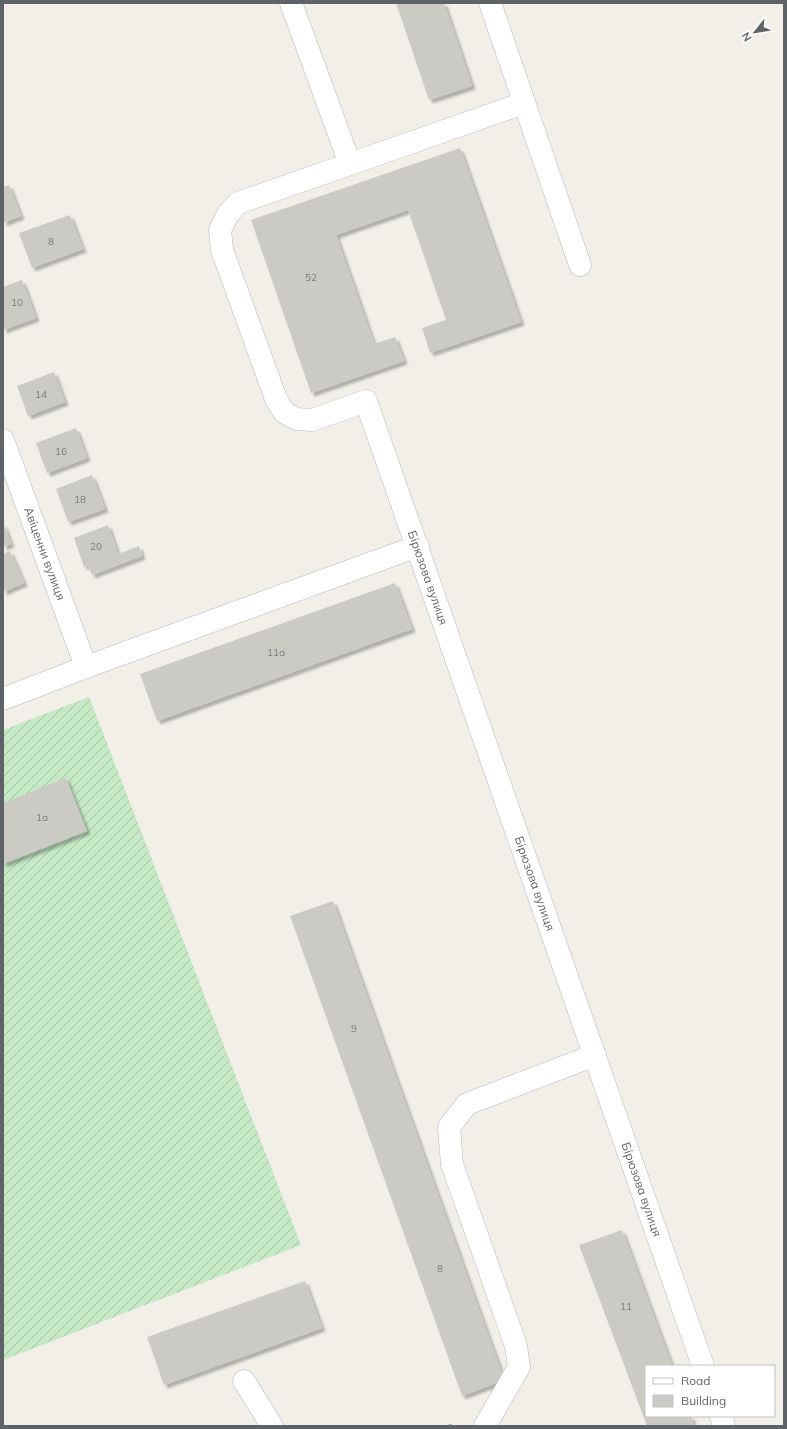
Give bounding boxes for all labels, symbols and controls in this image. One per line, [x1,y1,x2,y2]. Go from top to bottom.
north arrow [735,12,775,52]
text: N [738,30,754,44]
house number: 8 [48,235,54,248]
house number: 52 [305,271,317,284]
house number: 10 [11,296,23,309]
house number: 14 [35,388,47,401]
house number: 16 [55,445,67,458]
house number: 18 [74,493,86,506]
street label: Авіценни вулиця [21,505,69,602]
street label: Бірюзова вулиця [405,528,452,627]
house number: 20 [90,540,102,553]
house number: 11а [267,646,285,659]
house number: 1a [36,811,48,824]
street label: Бірюзова вулиця [512,834,558,933]
house number: 9 [351,1022,357,1035]
street label: Бірюзова вулиця [618,1140,665,1239]
house number: 8 [437,1262,443,1275]
house number: 11 [620,1300,632,1313]
legend [645,1365,775,1417]
text: Road [681,1373,710,1388]
text: Building [681,1393,726,1408]

